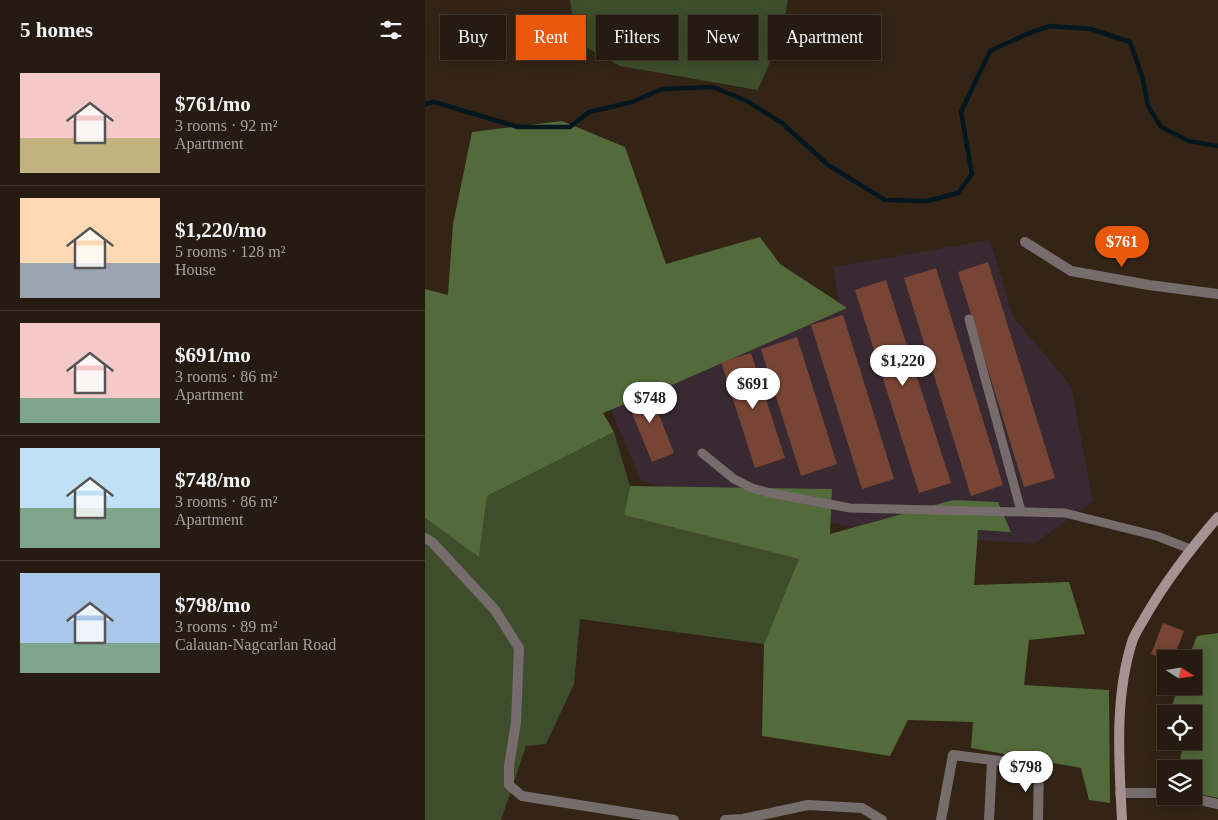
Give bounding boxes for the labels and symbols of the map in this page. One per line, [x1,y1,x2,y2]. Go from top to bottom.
pin: $761 [1092,226,1152,268]
pin: $1,220 [862,344,944,387]
pin: $691 [723,368,783,410]
pin: $748 [620,382,680,424]
north arrow [1157,650,1203,695]
pin: $798 [996,750,1056,793]

